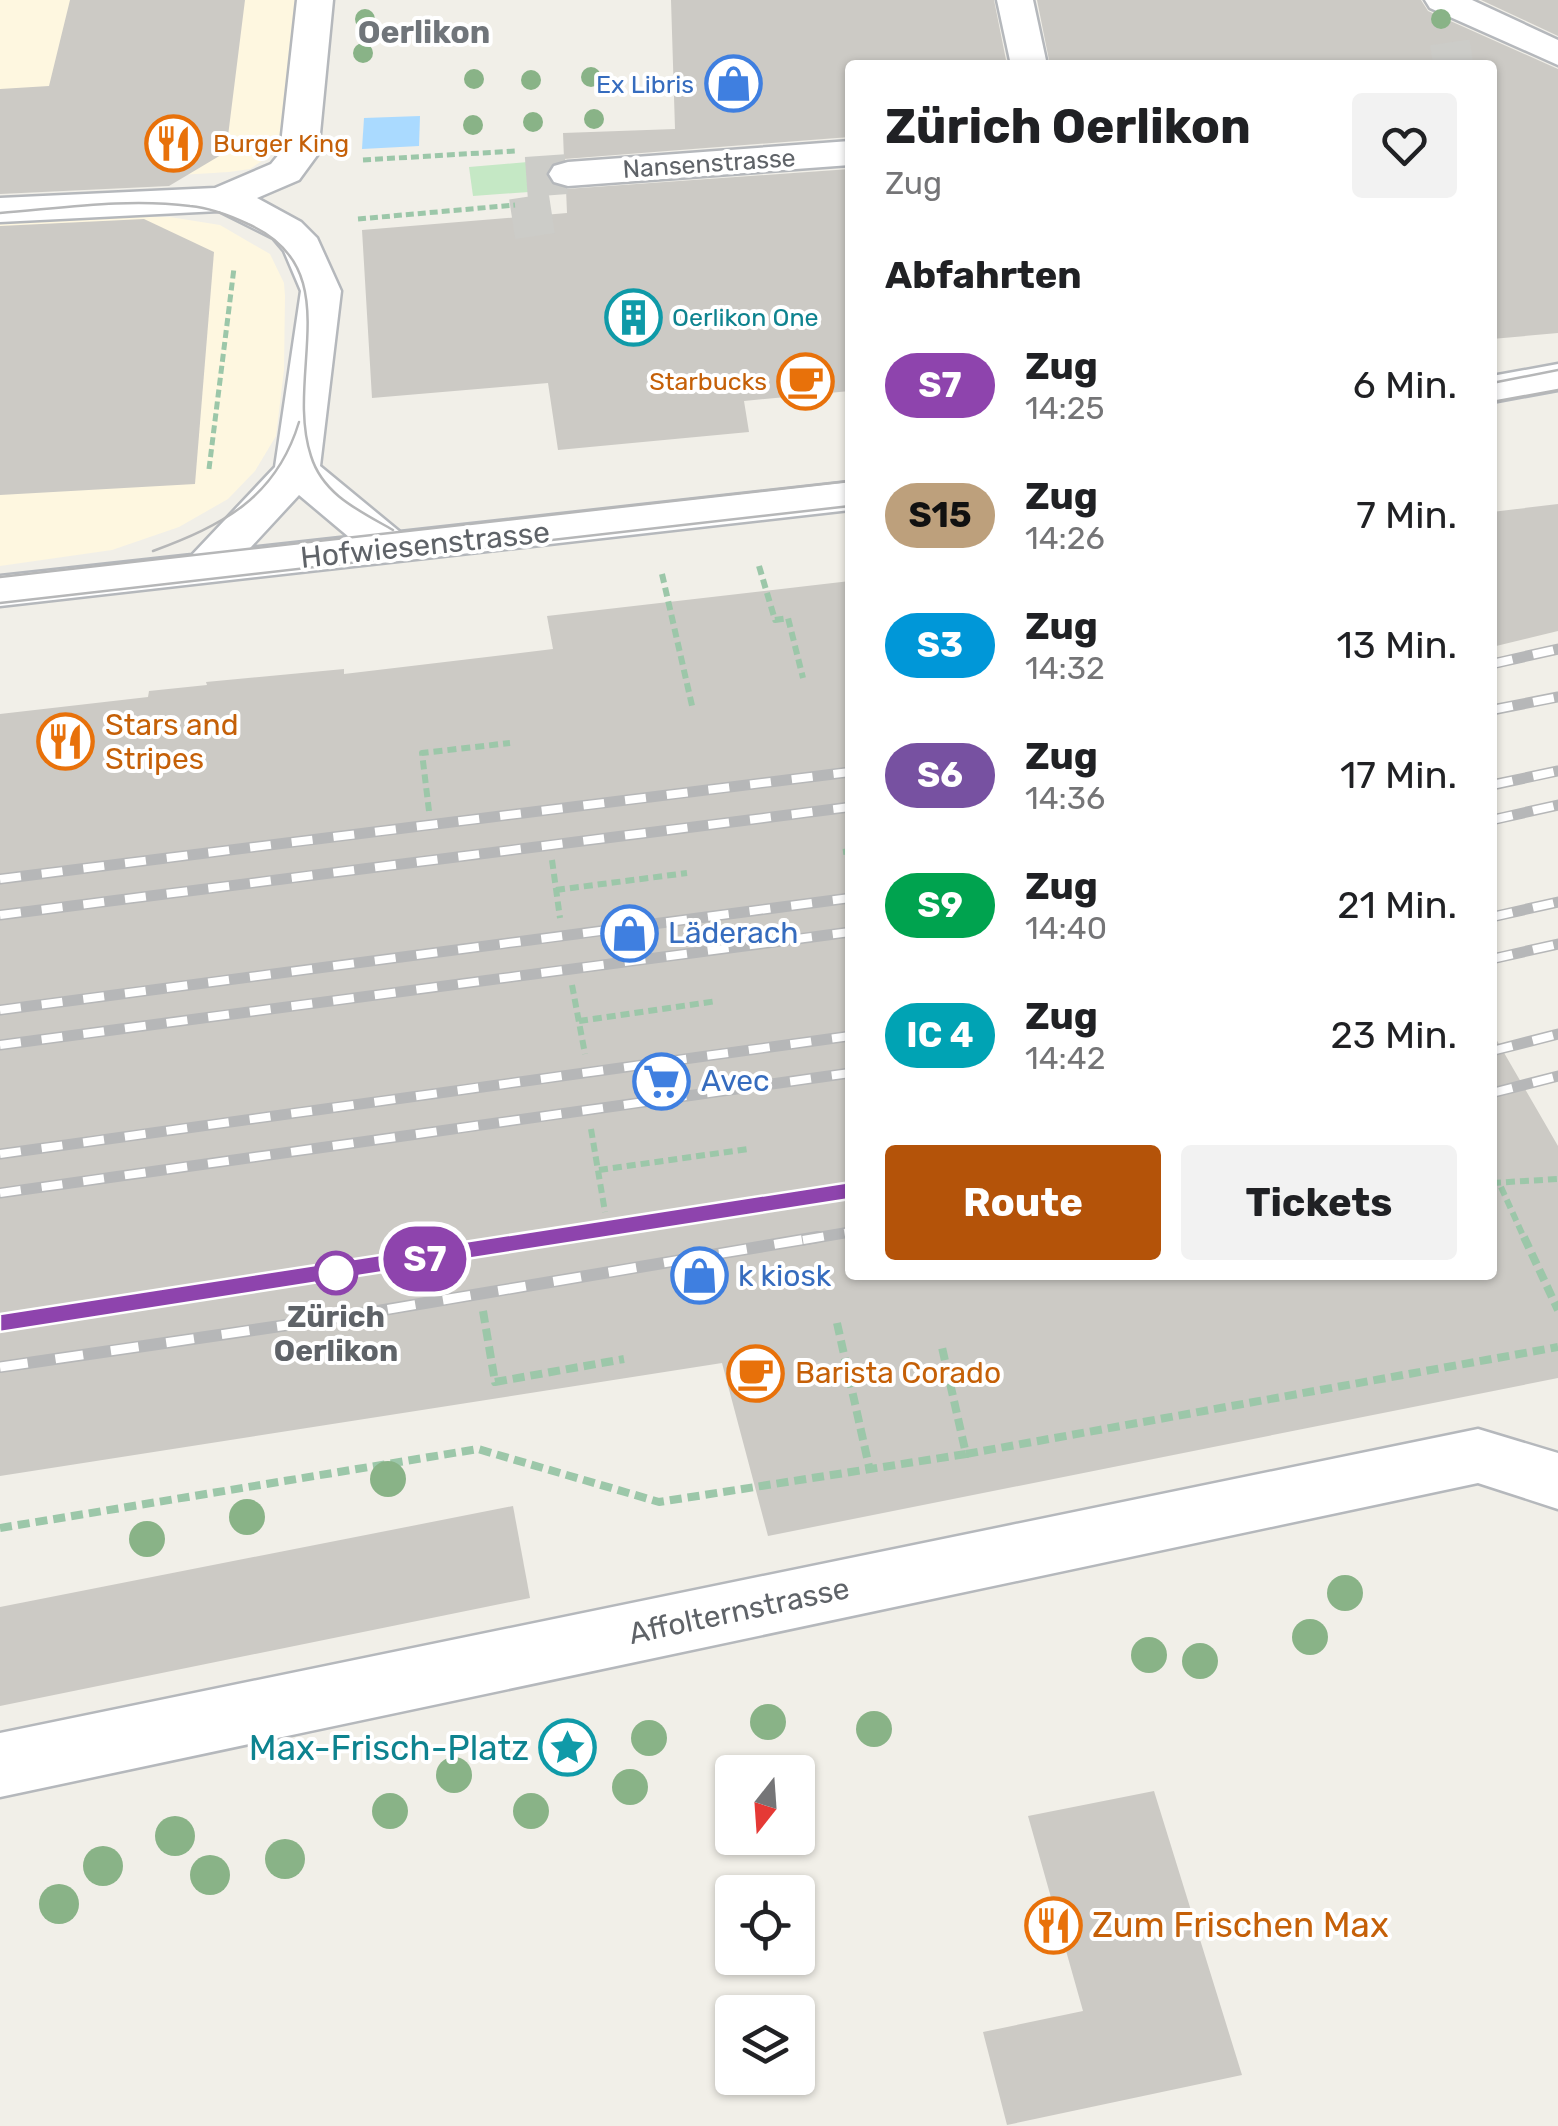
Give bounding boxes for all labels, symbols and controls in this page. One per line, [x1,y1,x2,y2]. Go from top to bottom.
district label: Oerlikon [358,13,490,51]
shop icon: Ex Libris [703,54,763,114]
place label: Ex Libris [596,70,694,99]
button: heart [1352,93,1457,198]
text: Zürich Oerlikon [885,98,1251,155]
restaurant icon: Burger King [144,113,204,173]
place label: Burger King [213,129,349,158]
street label: Nansenstrasse [622,143,796,184]
text: Zug [885,164,942,202]
text: Abfahrten [885,252,1082,298]
building icon: Oerlikon One [603,287,663,347]
place label: Oerlikon One [672,303,819,332]
text: Zug [1025,343,1098,389]
cafe icon: Starbucks [776,351,836,411]
text: 6 Min. [1353,362,1457,408]
text: S7 [918,364,962,406]
place label: Starbucks [649,367,767,396]
text: 14:25 [1025,389,1105,427]
text: Zug [1025,473,1098,519]
text: 7 Min. [1356,492,1457,538]
text: S15 [908,494,972,536]
street label: Hofwiesenstrasse [299,514,551,576]
text: 14:26 [1025,519,1105,557]
text: Zug [1025,603,1098,649]
text: 13 Min. [1337,622,1457,668]
text: S3 [917,624,963,666]
text: 14:32 [1025,649,1105,687]
place label: Stars and Stripes [105,707,239,777]
restaurant icon: Stars and Stripes [36,712,96,772]
text: Zug [1025,733,1098,779]
text: 17 Min. [1340,752,1457,798]
text: S6 [917,754,963,796]
text: 14:36 [1025,779,1105,817]
text: Zug [1025,863,1098,909]
text: 21 Min. [1337,882,1457,928]
text: S9 [917,884,963,926]
shop icon: Läderach [599,903,659,963]
text: 14:40 [1025,909,1107,947]
place label: Läderach [668,915,799,951]
text: Zug [1025,993,1098,1039]
text: 23 Min. [1331,1012,1457,1058]
text: IC 4 [906,1014,974,1056]
text: 14:42 [1025,1039,1105,1077]
supermarket icon: Avec [632,1051,692,1111]
place label: Avec [701,1063,770,1099]
button: Route [885,1145,1161,1260]
button: Tickets [1181,1145,1457,1260]
line badge: S7 [380,1226,470,1292]
text: S7 [403,1238,447,1280]
shop icon: k kiosk [669,1246,729,1306]
marker: Zürich Oerlikon [315,1252,357,1294]
place label: k kiosk [738,1258,832,1294]
place label: Zürich Oerlikon [274,1299,398,1369]
cafe icon: Barista Corado [726,1343,786,1403]
place label: Barista Corado [795,1355,1001,1391]
street label: Affolternstrasse [625,1570,853,1652]
place icon: Max-Frisch-Platz [538,1718,598,1778]
place label: Max-Frisch-Platz [249,1727,529,1769]
north arrow [715,1755,815,1855]
map controls [715,1755,815,2095]
button: locate [715,1875,815,1975]
restaurant icon: Zum Frischen Max [1023,1895,1083,1955]
place label: Zum Frischen Max [1092,1904,1389,1946]
button: layers [715,1995,815,2095]

